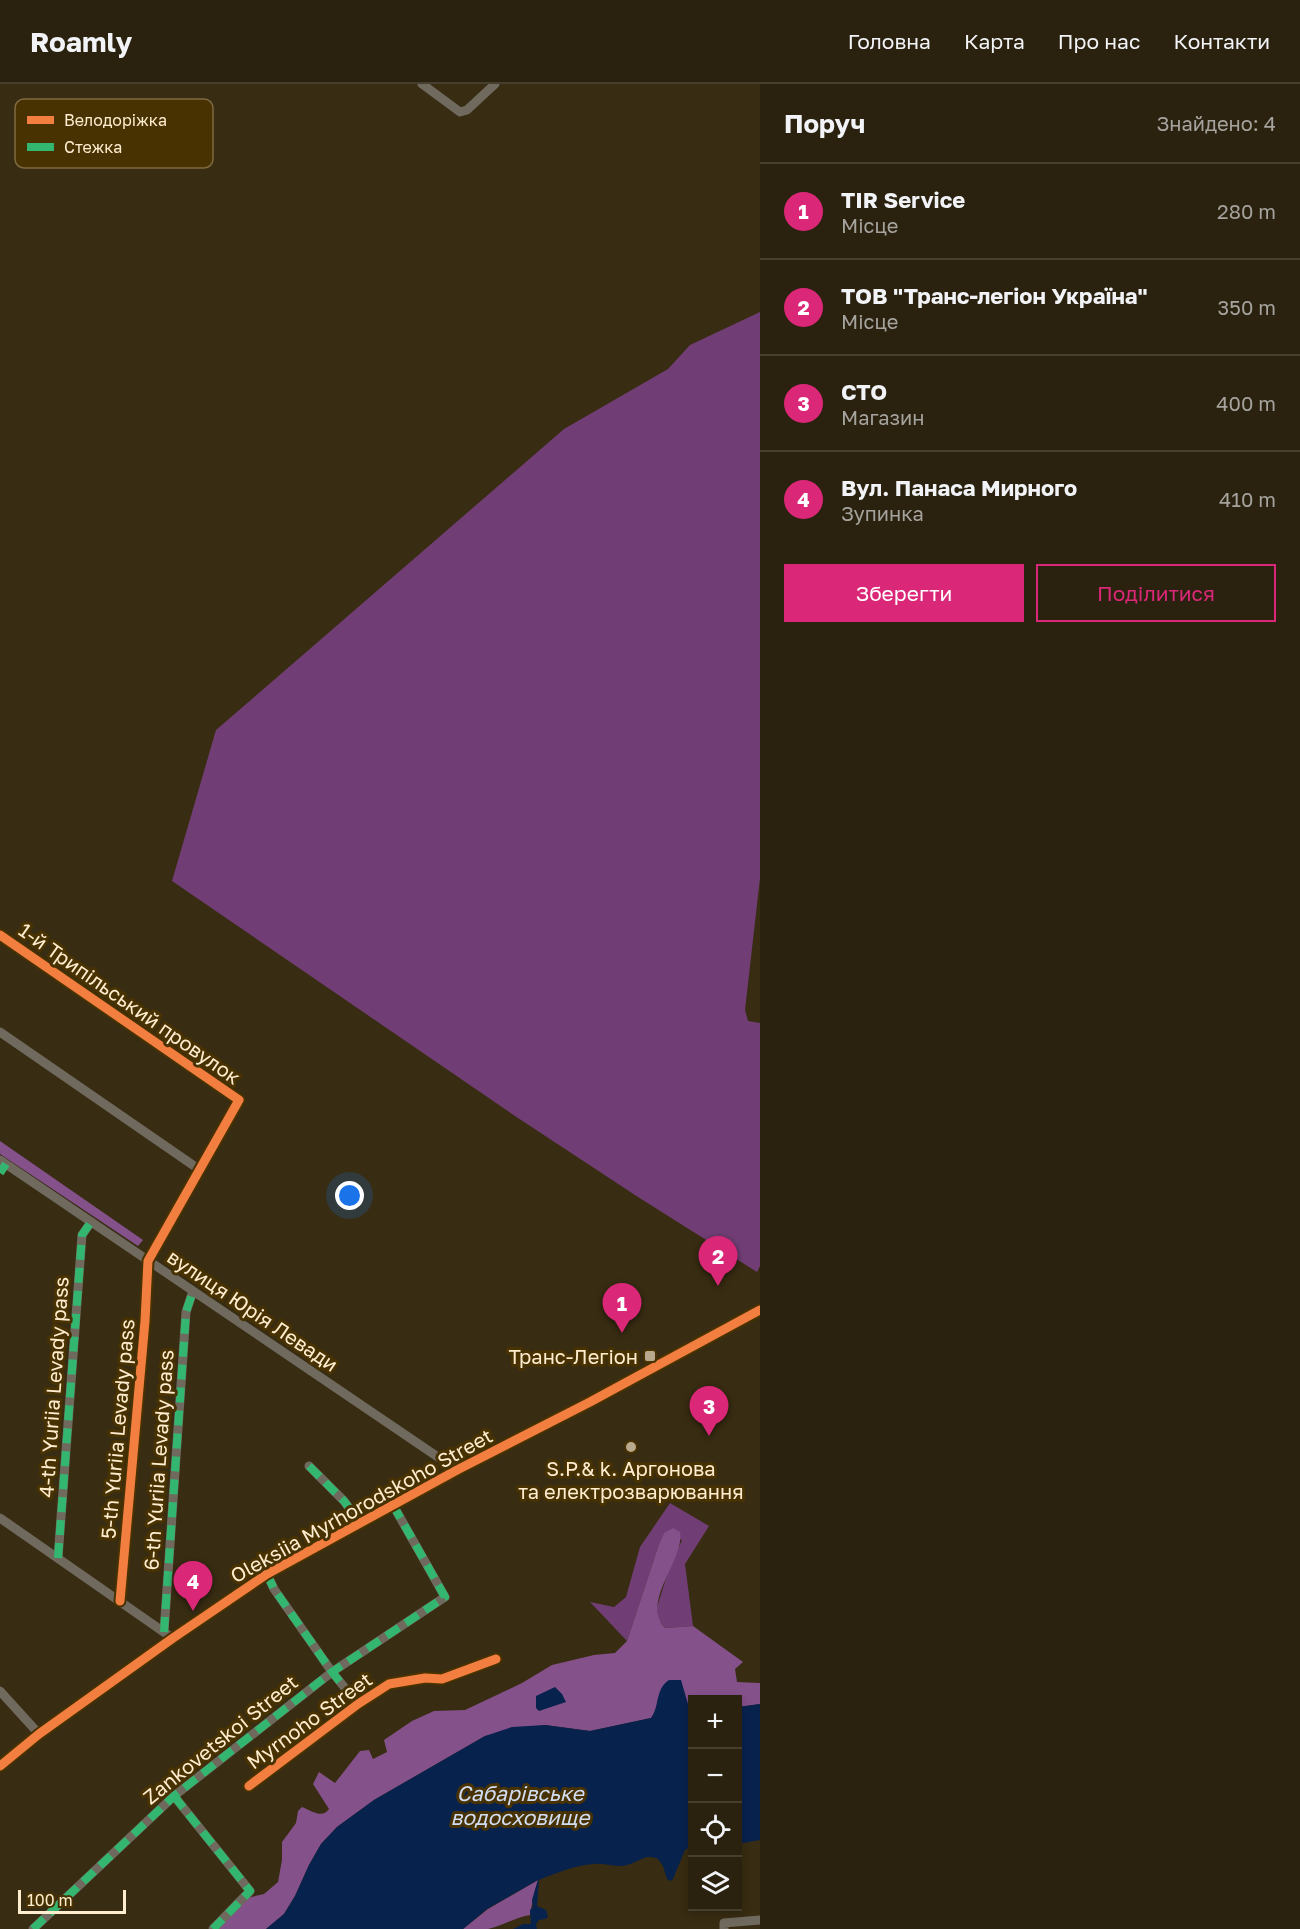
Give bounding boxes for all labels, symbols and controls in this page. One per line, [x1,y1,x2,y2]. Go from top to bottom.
text: Roamly [30,25,132,58]
text: Головна [848,28,931,54]
text: Карта [964,28,1025,54]
text: Про нас [1058,28,1140,54]
text: Контакти [1173,28,1270,54]
legend [15,99,213,168]
text: Поруч [784,108,865,139]
text: Велодоріжка [64,110,167,130]
text: Знайдено: 4 [1156,111,1276,135]
text: Стежка [64,137,122,157]
text: TIR Service [841,186,965,213]
text: 1 [798,199,809,223]
text: 280 m [1217,199,1276,223]
text: Місце [841,213,898,237]
text: ТОВ "Транс-легіон Україна" [841,282,1148,309]
text: 2 [797,295,810,319]
text: 350 m [1218,295,1276,319]
text: Місце [841,309,898,333]
text: СТО [841,378,887,405]
text: 3 [797,391,810,415]
text: 400 m [1216,391,1276,415]
text: Магазин [841,405,925,429]
text: Вул. Панаса Мирного [841,474,1077,501]
text: 4 [797,487,810,511]
text: 410 m [1219,487,1276,511]
text: Зупинка [841,501,924,525]
button: Зберегти [784,564,1024,622]
button: Поділитися [1036,564,1276,622]
street label: 1-й Трипільський провулок [15,917,245,1089]
your location [335,1181,364,1210]
pin: 2 [698,1236,738,1286]
street label: вулиця Юрія Левади [163,1244,343,1376]
street label: 4-th Yuriia Levady pass [33,1276,73,1498]
pin: 1 [602,1284,642,1333]
street label: 5-th Yuriia Levady pass [95,1318,139,1540]
place label: Транс-Легіон [508,1344,638,1368]
street label: 6-th Yuriia Levady pass [138,1349,178,1571]
marker: Транс-Легіон [643,1349,657,1363]
pin: 3 [690,1386,728,1436]
street label: Oleksiia Myrhorodskoho Street [226,1423,496,1587]
marker: S.P.& k. Аргонова та електрозварювання [624,1440,638,1454]
place label: S.P.& k. Аргонова та електрозварювання [518,1456,744,1503]
pin: 4 [174,1562,212,1611]
street label: Myrnoho Street [242,1667,376,1773]
street label: Zankovetskoi Street [138,1669,302,1809]
map controls [688,1695,742,1911]
button: + [688,1695,742,1749]
button: − [688,1749,742,1803]
water label: Сабарівське водосховище [450,1780,591,1830]
button: locate [688,1803,742,1857]
button: layers [688,1857,742,1911]
scale bar [18,1887,126,1914]
text: 100 m [27,1890,73,1910]

